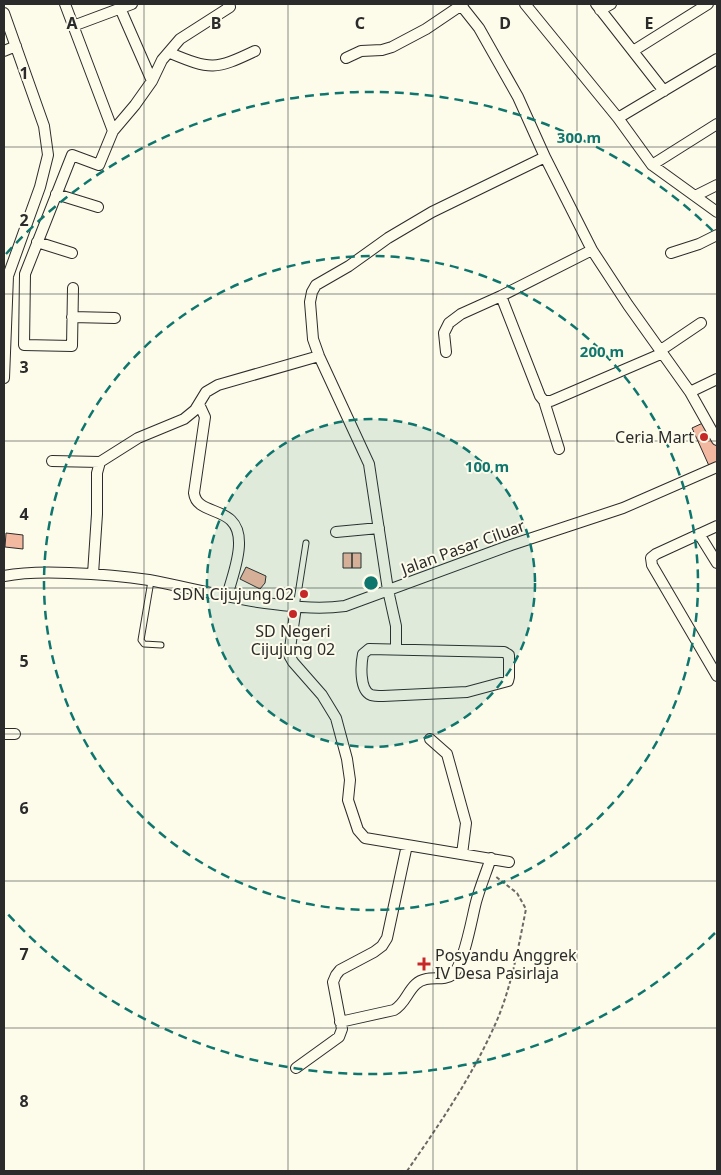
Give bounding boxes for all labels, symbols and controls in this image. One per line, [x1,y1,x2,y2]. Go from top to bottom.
text: A [66,12,78,34]
text: B [211,12,221,34]
text: C [355,12,365,34]
text: D [499,12,511,34]
text: E [645,12,654,34]
text: 1 [19,62,29,84]
text: 300 m [557,127,601,147]
text: 2 [19,209,29,231]
text: 200 m [580,341,624,361]
text: 3 [19,356,29,378]
place label: Ceria Mart [615,426,694,448]
marker: Ceria Mart [698,431,710,443]
text: 100 m [465,456,509,476]
text: 4 [19,503,29,525]
street label: Jalan Pasar Ciluar [396,514,528,580]
centre of rings [362,574,380,592]
place label: SDN Cijujung 02 [173,583,294,605]
marker: SDN Cijujung 02 [298,588,310,600]
marker: SD Negeri Cijujung 02 [287,608,299,620]
place label: SD Negeri Cijujung 02 [251,620,335,660]
text: 5 [19,650,29,672]
text: 6 [19,797,29,819]
text: 7 [19,943,29,965]
place label: Posyandu Anggrek IV Desa Pasirlaja [435,944,577,984]
marker: Posyandu Anggrek IV Desa Pasirlaja [417,957,431,971]
text: 8 [19,1090,29,1112]

